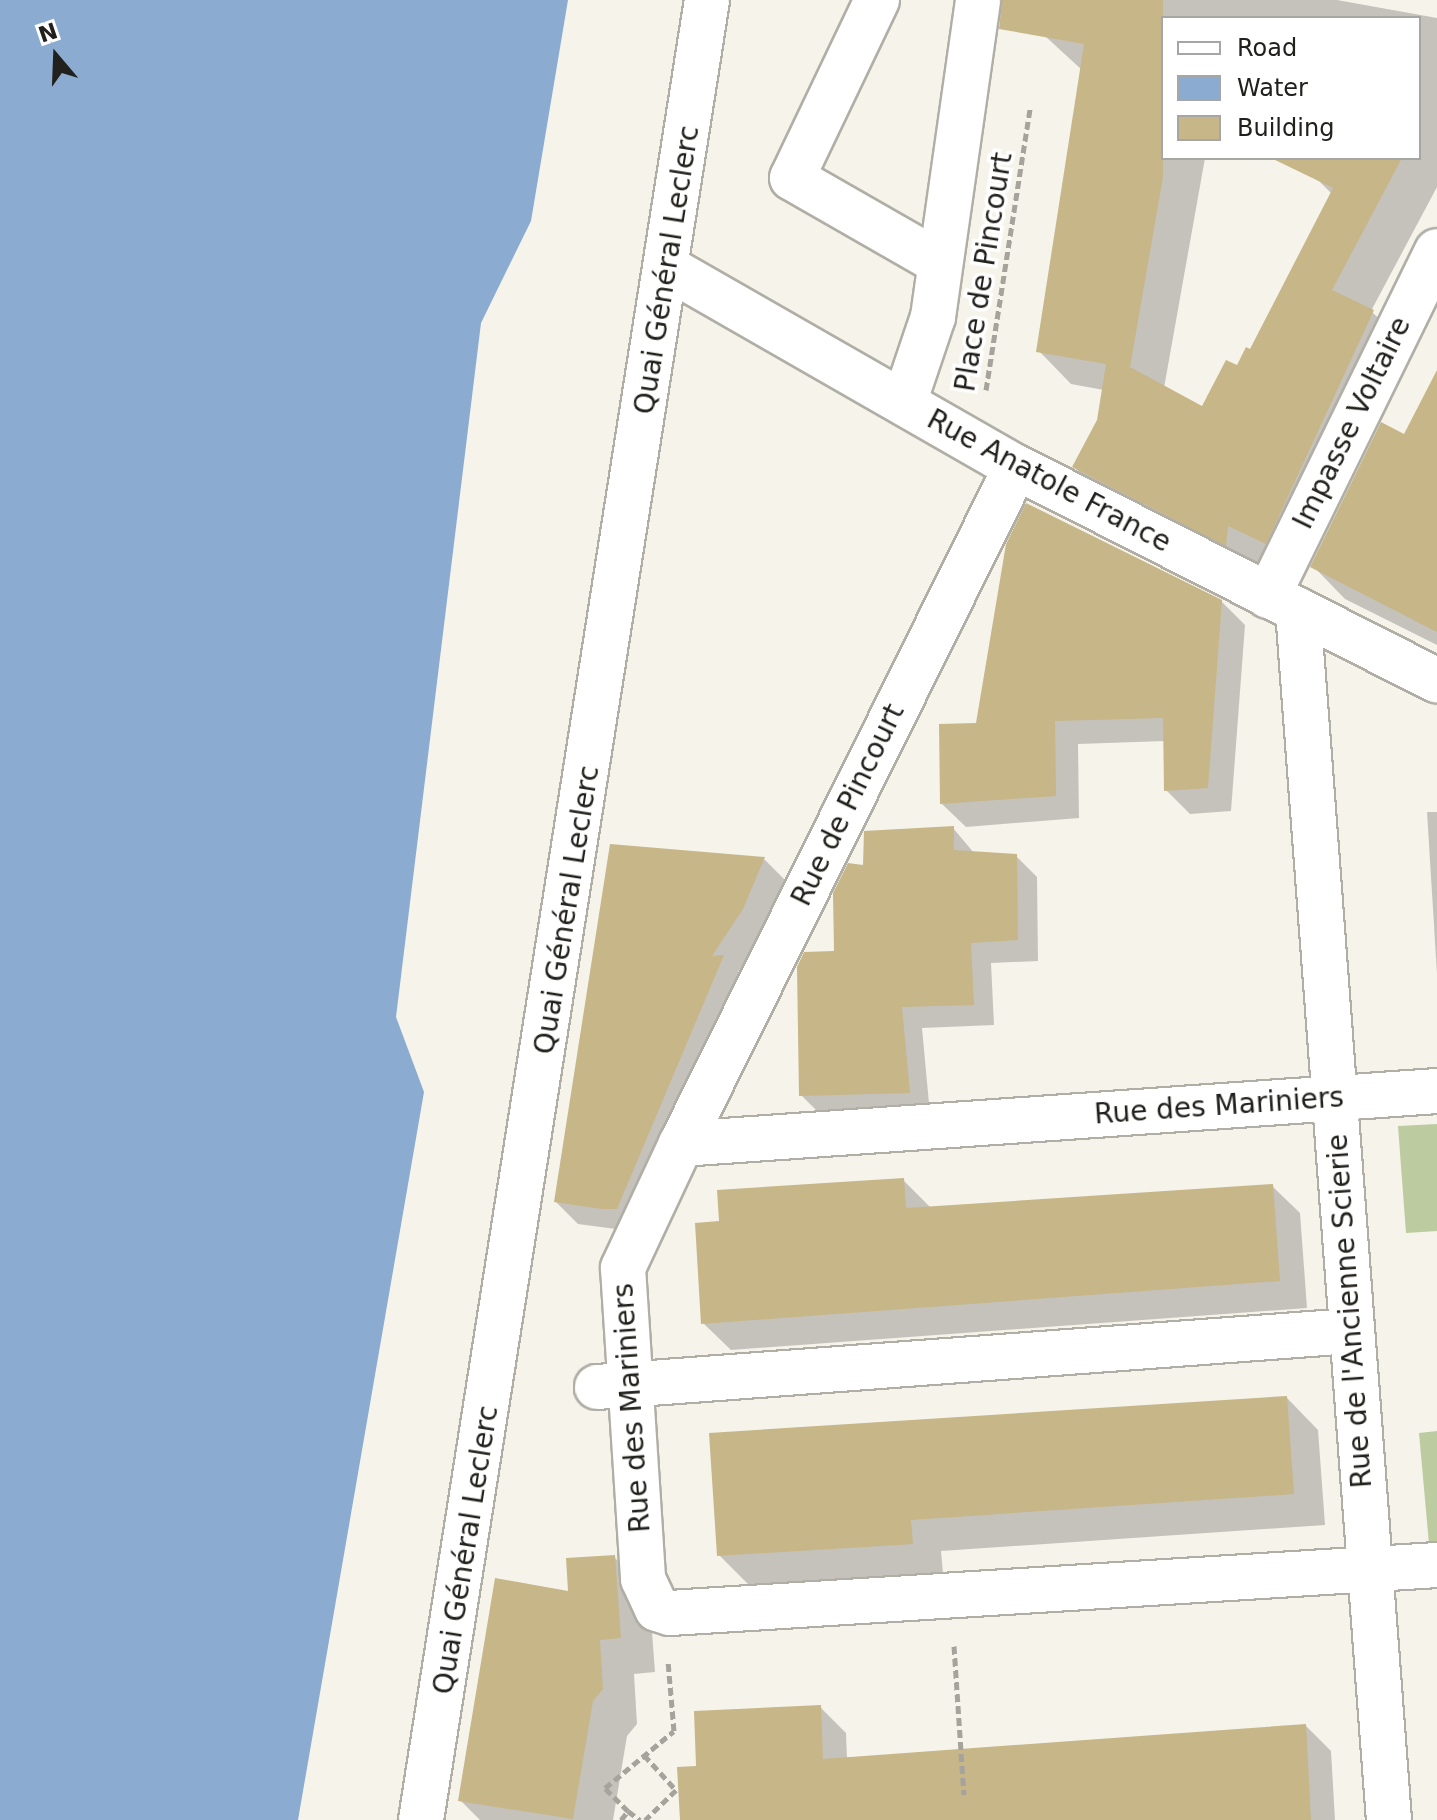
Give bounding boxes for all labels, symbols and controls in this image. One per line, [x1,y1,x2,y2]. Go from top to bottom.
north arrow [16,16,96,96]
legend [1161,16,1421,160]
text: N [35,18,61,48]
text: Road [1237,34,1297,62]
text: Water [1237,74,1308,102]
text: Building [1237,114,1334,142]
street label: Quai Général Leclerc [628,123,706,417]
street label: Place de Pincourt [948,150,1020,394]
street label: Impasse Voltaire [1286,312,1418,534]
street label: Rue Anatole France [921,402,1177,560]
street label: Rue de Pincourt [785,699,911,911]
street label: Quai Général Leclerc [528,763,606,1057]
street label: Rue des Mariniers [1093,1081,1345,1131]
street label: Rue de l'Ancienne Scierie [1321,1133,1379,1489]
street label: Rue des Mariniers [607,1282,657,1534]
street label: Quai Général Leclerc [427,1403,505,1697]

